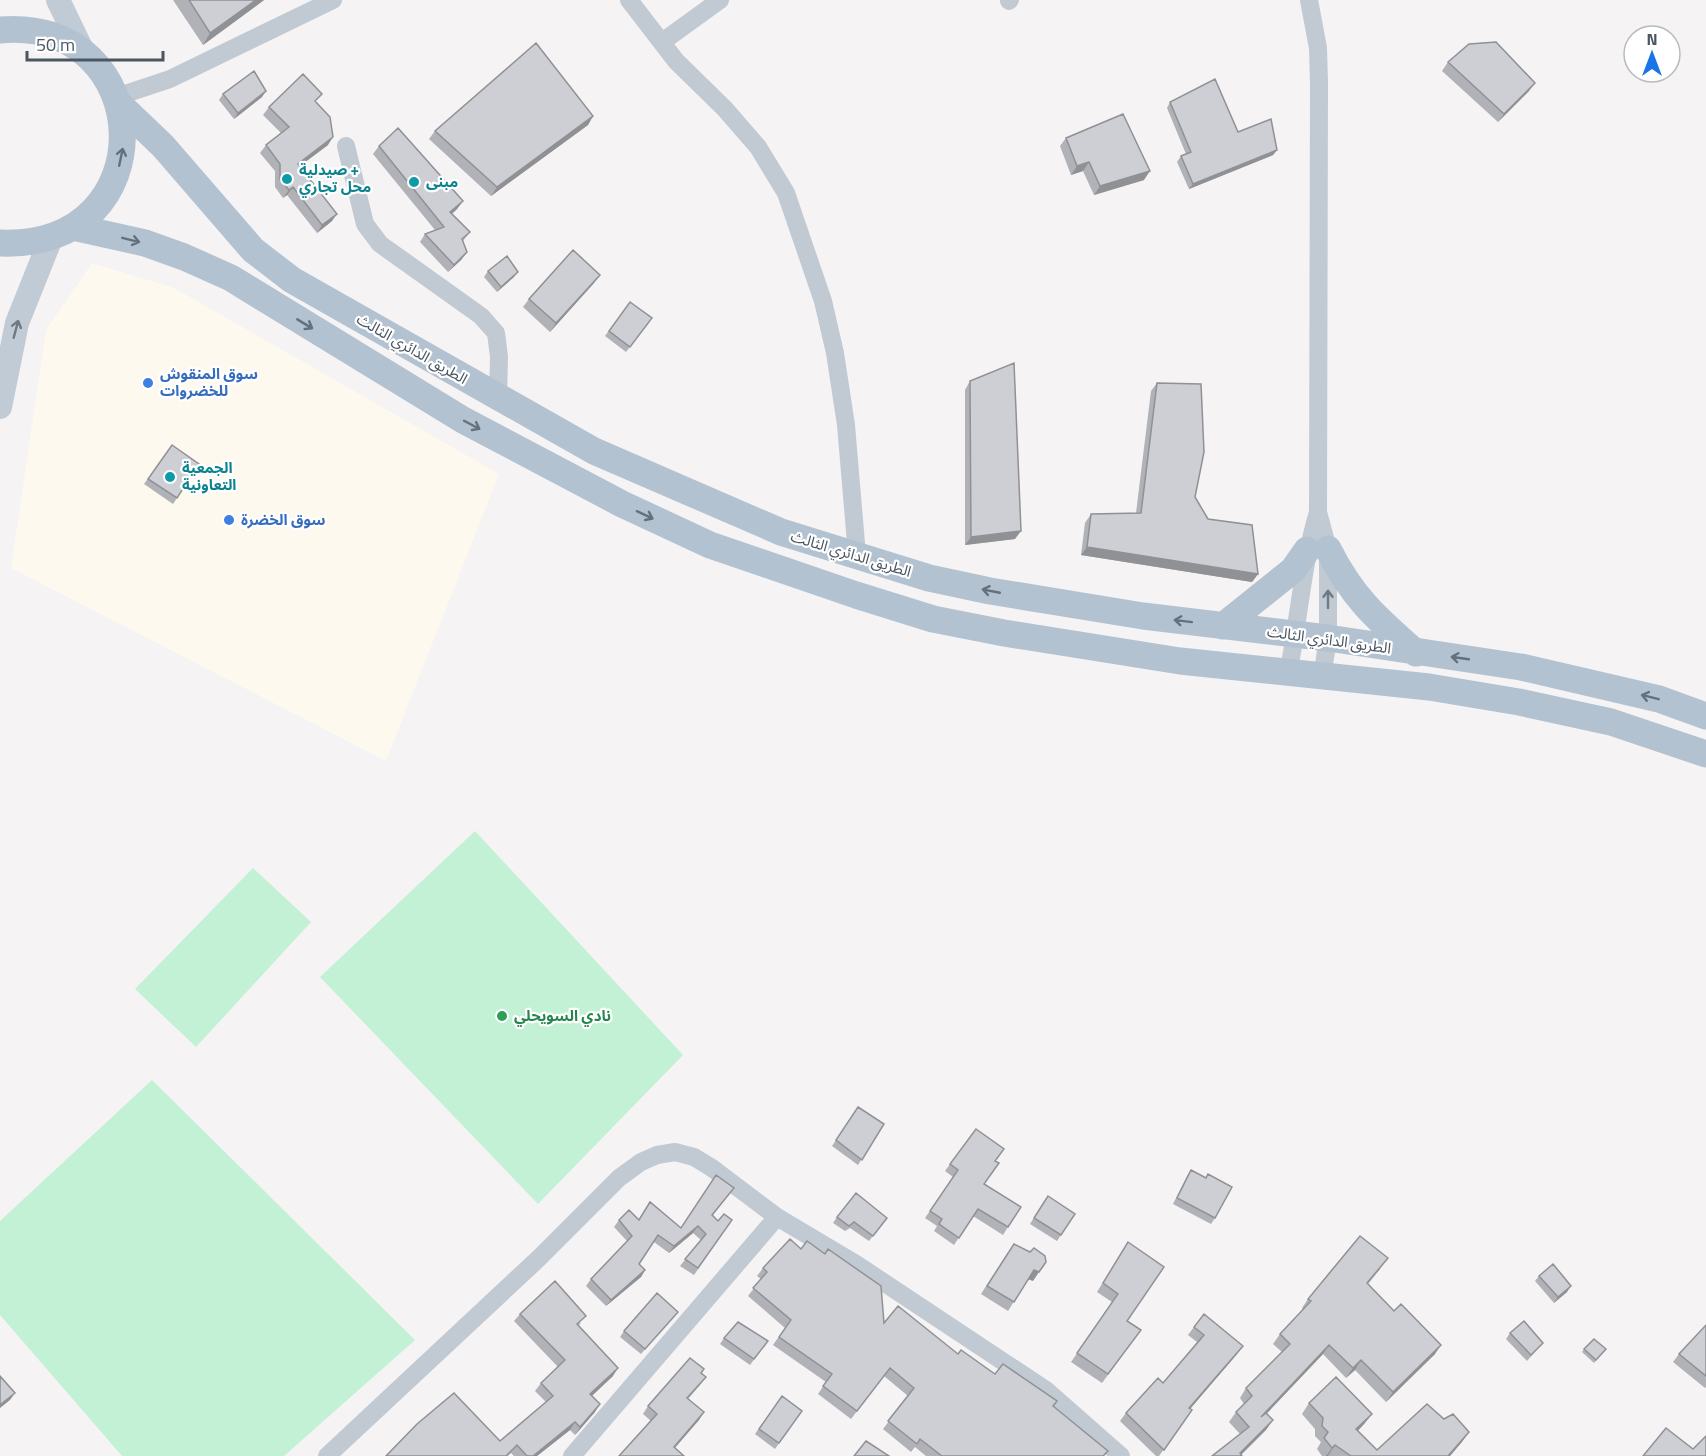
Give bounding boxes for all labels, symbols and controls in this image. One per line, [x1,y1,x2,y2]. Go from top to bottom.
scale bar [27,24,164,62]
north arrow [1622,24,1682,84]
text: N [1646,27,1658,51]
text: 50 m [36,31,75,58]
one-way arrow [116,148,127,168]
place label: صيدلية + محل تجاري [299,158,371,198]
place label: مبنى [426,170,458,193]
marker: صيدلية + محل تجاري [280,172,294,186]
marker: مبنى [407,175,421,189]
one-way arrow [121,234,140,246]
street label: الطريق الدائري الثالث [352,307,472,390]
one-way arrow [296,319,313,331]
one-way arrow [11,320,22,339]
place label: سوق المنقوش للخضروات [160,362,258,402]
marker: سوق المنقوش للخضروات [141,376,155,390]
one-way arrow [463,419,480,431]
place label: الجمعية التعاونية [182,456,236,496]
marker: الجمعية التعاونية [163,470,177,484]
place label: سوق الخضرة [241,508,326,531]
one-way arrow [636,509,654,521]
marker: سوق الخضرة [222,513,236,527]
street label: الطريق الدائري الثالث [788,524,914,583]
one-way arrow [981,585,1001,596]
one-way arrow [1322,589,1334,609]
one-way arrow [1174,616,1194,627]
street label: الطريق الدائري الثالث [1266,619,1393,660]
one-way arrow [1450,653,1470,664]
one-way arrow [1641,691,1660,703]
place label: نادي السويحلي [514,1004,611,1027]
marker: نادي السويحلي [495,1009,509,1023]

